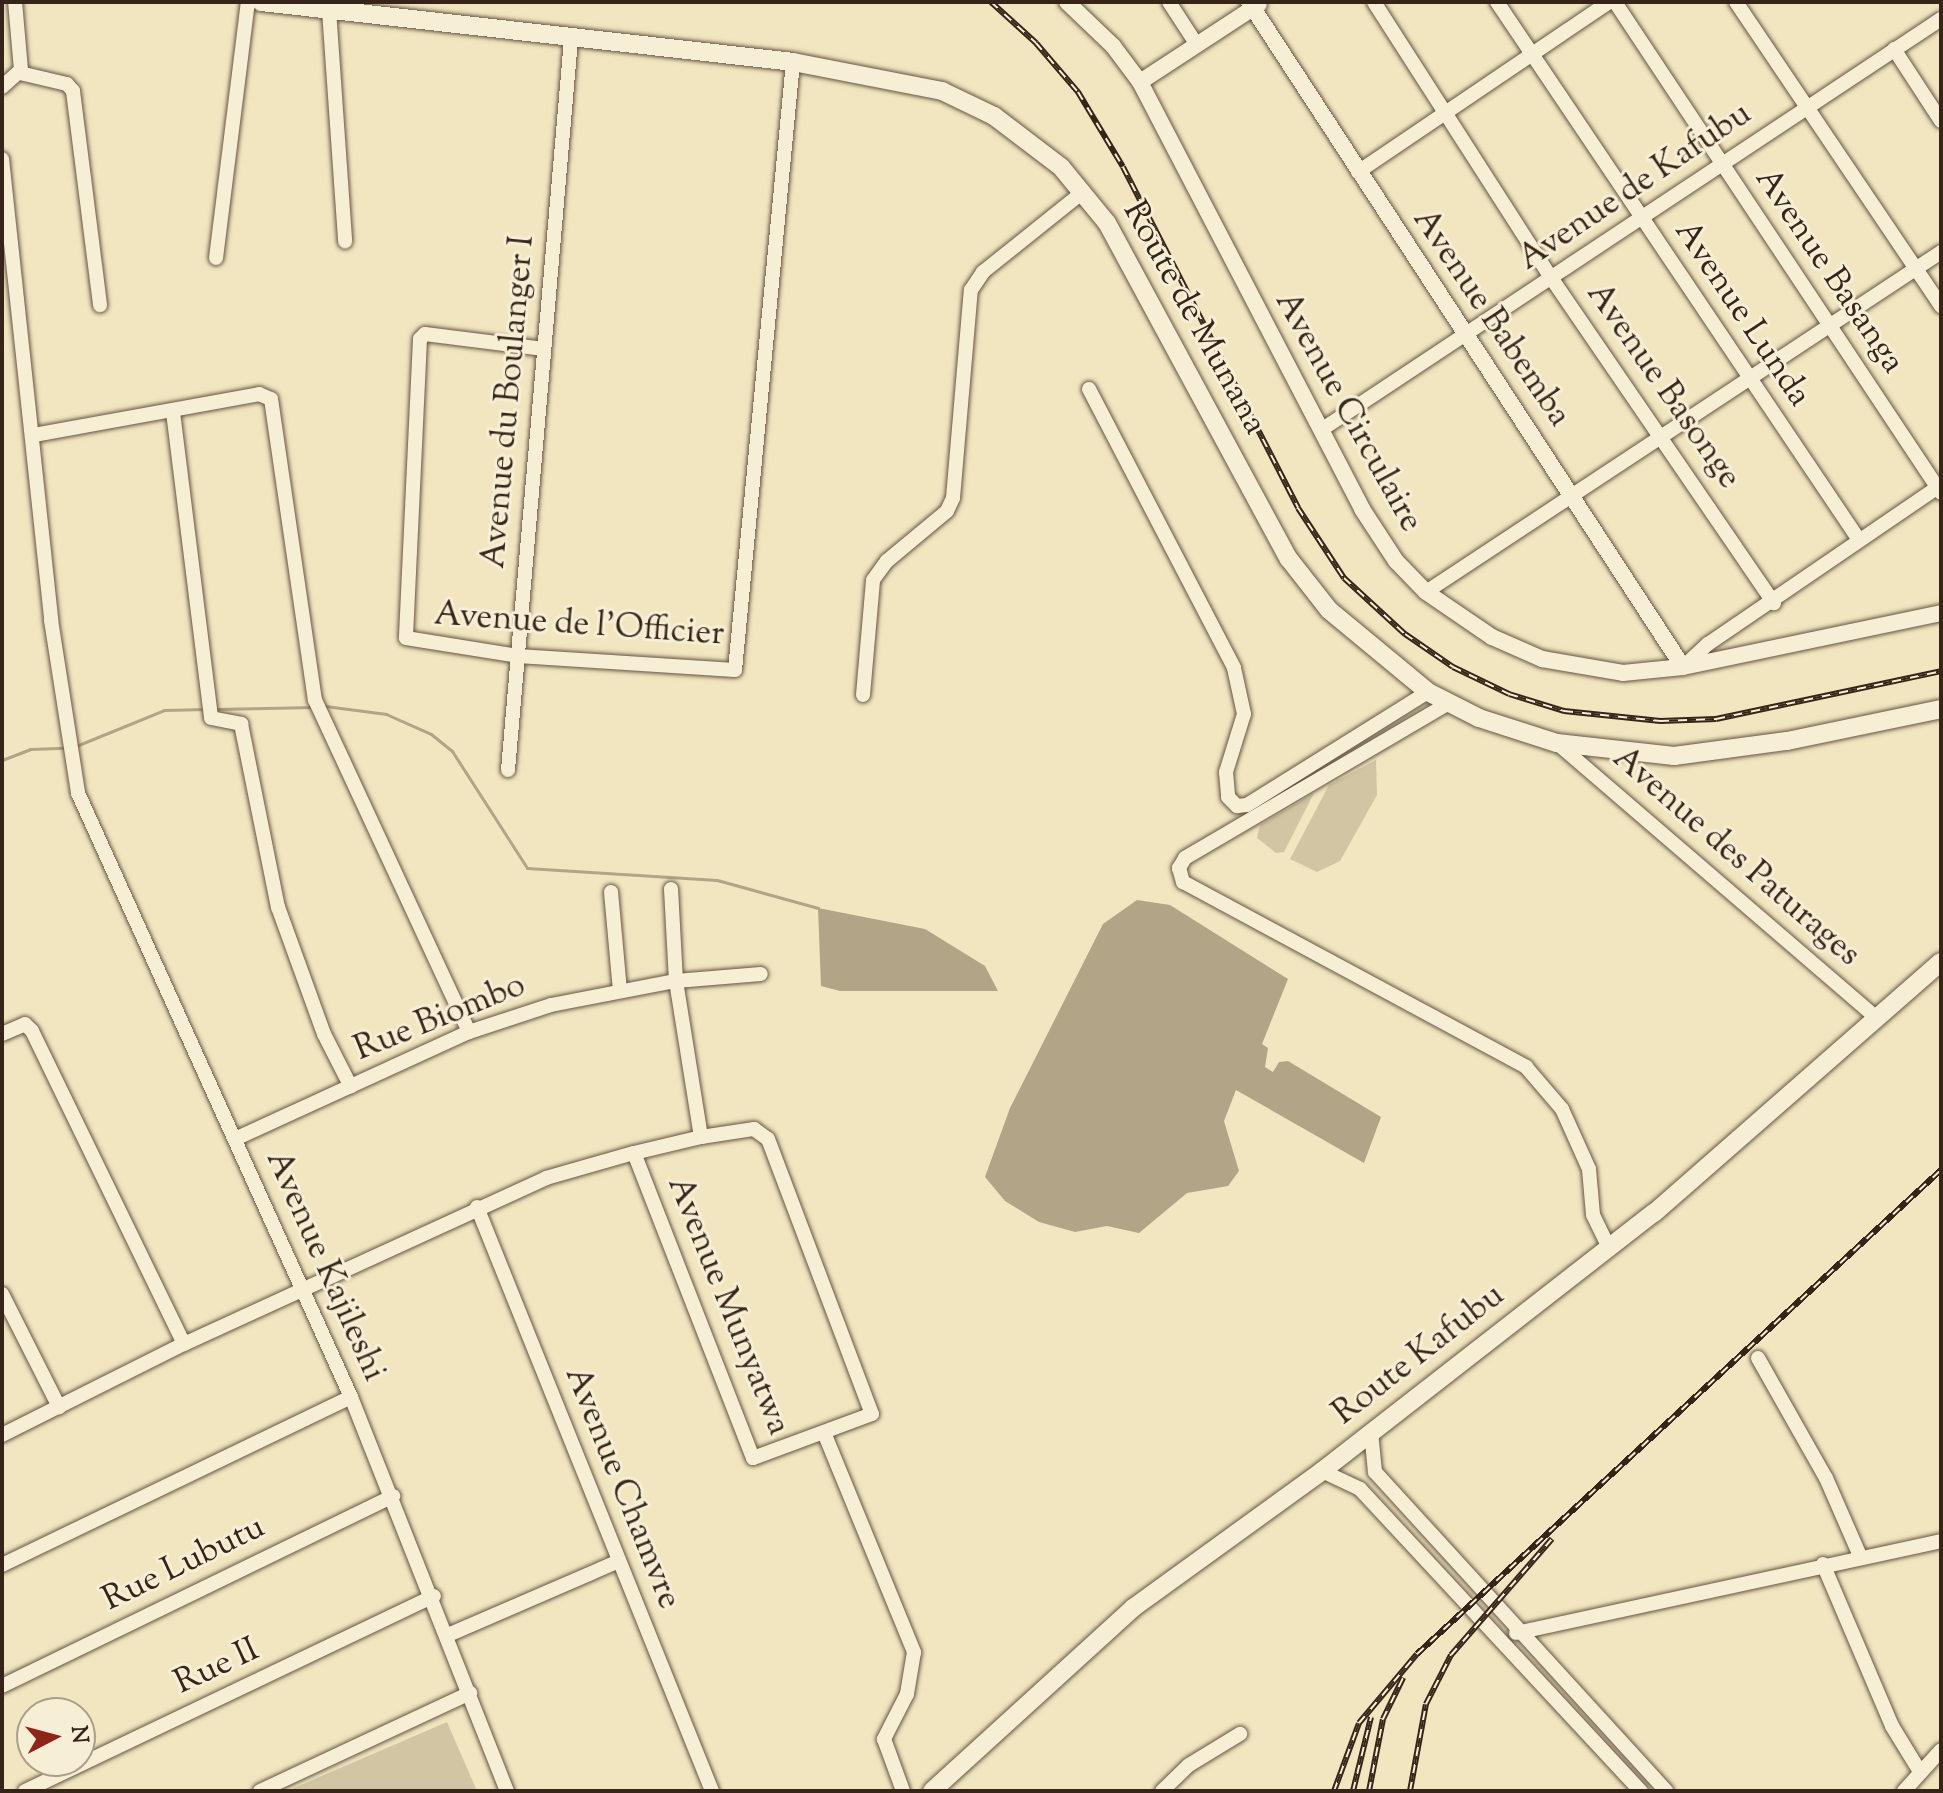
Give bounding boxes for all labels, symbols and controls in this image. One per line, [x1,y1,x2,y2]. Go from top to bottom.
street label: Avenue de Kafubu [1511,94,1759,280]
street label: Avenue Basanga [1745,161,1913,381]
street label: Route de Munana [1113,194,1275,442]
street label: Avenue Babemba [1403,201,1579,435]
street label: Avenue Lunda [1665,213,1819,415]
street label: Avenue du Boulanger I [474,234,544,570]
street label: Avenue Basonge [1577,275,1749,497]
street label: Avenue Circulaire [1265,285,1431,539]
street label: Avenue de l'Officier [433,595,725,655]
street label: Avenue des Paturages [1604,738,1868,976]
street label: Rue Biombo [349,965,531,1071]
street label: Avenue Kajileshi [256,1145,394,1387]
street label: Avenue Munyatwa [658,1171,798,1441]
street label: Route Kafubu [1325,1276,1513,1434]
street label: Avenue Chamvre [555,1361,689,1615]
street label: Rue Lubutu [96,1507,272,1621]
street label: Rue II [168,1630,266,1704]
north arrow [16,1697,96,1777]
text: N [61,1724,95,1745]

